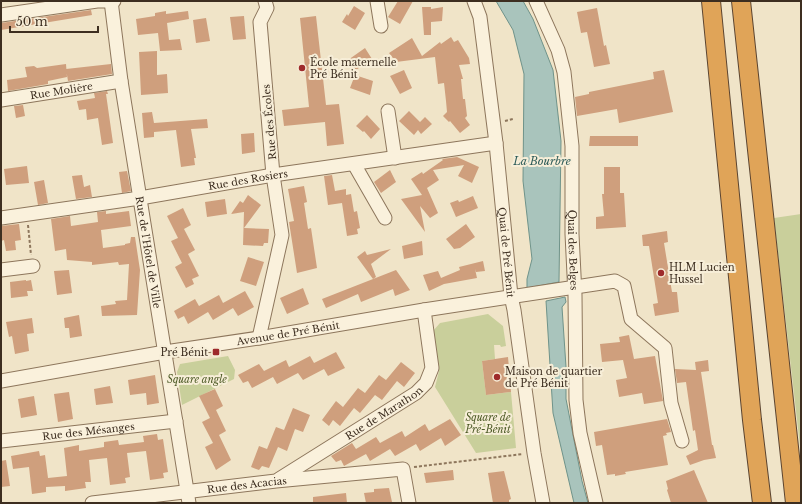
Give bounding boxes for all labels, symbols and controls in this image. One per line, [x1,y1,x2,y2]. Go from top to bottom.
scale bar [10,8,98,34]
text: 50 m [16,14,48,29]
place label: École maternelle Pré Bénit [310,55,397,81]
marker: École maternelle Pré Bénit [297,63,307,73]
street label: Rue Molière [29,80,94,102]
street label: Rue des Écoles [259,83,279,160]
water label: La Bourbre [512,154,571,168]
street label: Rue des Rosiers [207,167,289,193]
street label: Rue de l'Hôtel de Ville [133,195,164,310]
street label: Quai de Pré Bénit [495,206,517,299]
street label: Quai des Belges [565,210,581,291]
place label: HLM Lucien Hussel [669,261,735,286]
marker: HLM Lucien Hussel [656,268,666,278]
street label: Avenue de Pré Bénit [235,318,341,348]
place label: Pré Bénit [160,346,208,359]
marker: Pré Bénit [211,347,221,357]
place label: Maison de quartier de Pré Bénit [505,365,602,390]
marker: Maison de quartier de Pré Bénit [492,372,502,382]
park label: Square angle [167,373,227,386]
street label: Rue de Marathon [343,384,426,443]
park label: Square de Pré-Bénit [464,411,511,436]
street label: Rue des Mésanges [42,420,136,443]
street label: Rue des Acacias [206,474,288,496]

